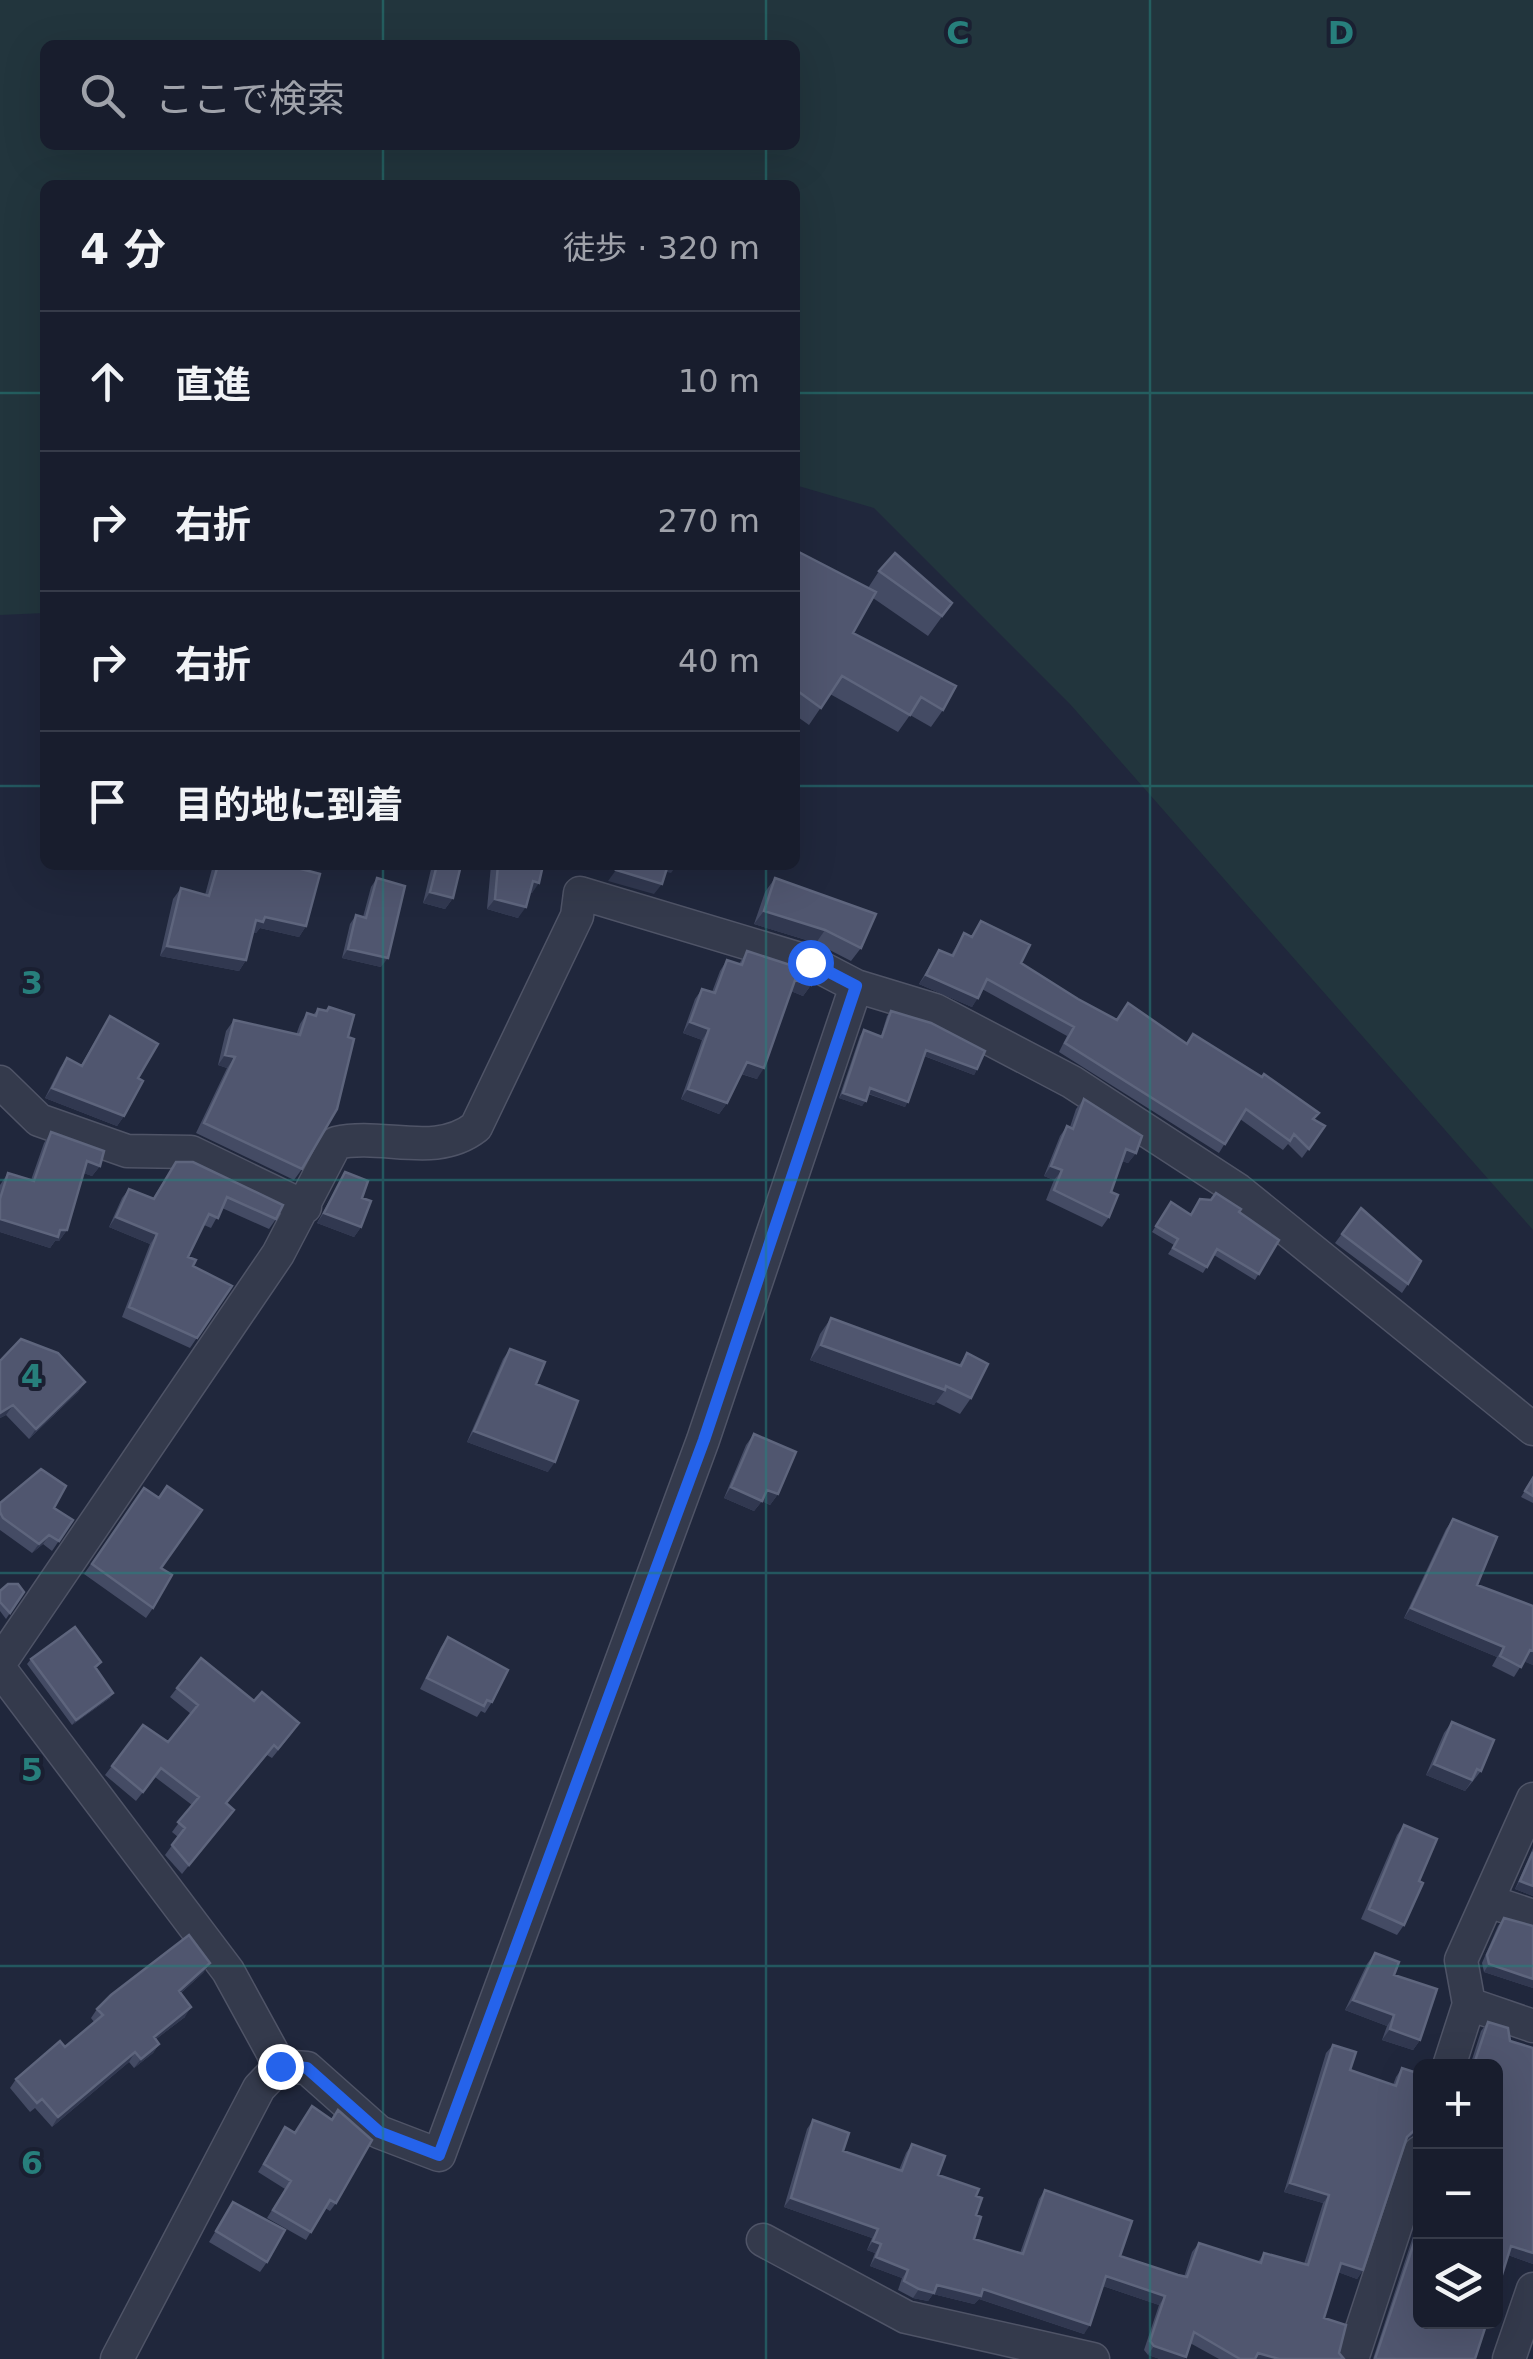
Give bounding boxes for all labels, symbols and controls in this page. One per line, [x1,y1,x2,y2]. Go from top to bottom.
text: C [946,14,970,52]
text: D [1328,14,1354,52]
search box [40,40,800,150]
icon: search [75,68,130,123]
text: ここで検索 [155,77,345,121]
text: 4 分 [80,225,166,274]
text: 徒歩 · 320 m [563,229,760,267]
icon: ahead [80,354,135,409]
text: 10 m [678,362,760,400]
text: 直進 [175,363,251,407]
icon: right [80,494,135,549]
text: 270 m [658,502,760,540]
text: 右折 [175,503,251,547]
icon: right [80,634,135,689]
text: 40 m [678,642,760,680]
text: 右折 [175,643,251,687]
icon: arrive [80,774,135,829]
text: 目的地に到着 [175,783,403,827]
route start [788,940,834,986]
text: 3 [21,964,43,1002]
text: 4 [21,1357,43,1395]
text: 5 [21,1751,43,1789]
route end [258,2044,304,2090]
map controls [1413,2059,1503,2329]
button: + [1413,2059,1503,2149]
text: 6 [21,2144,43,2182]
button: − [1413,2149,1503,2239]
button: layers [1413,2239,1503,2329]

